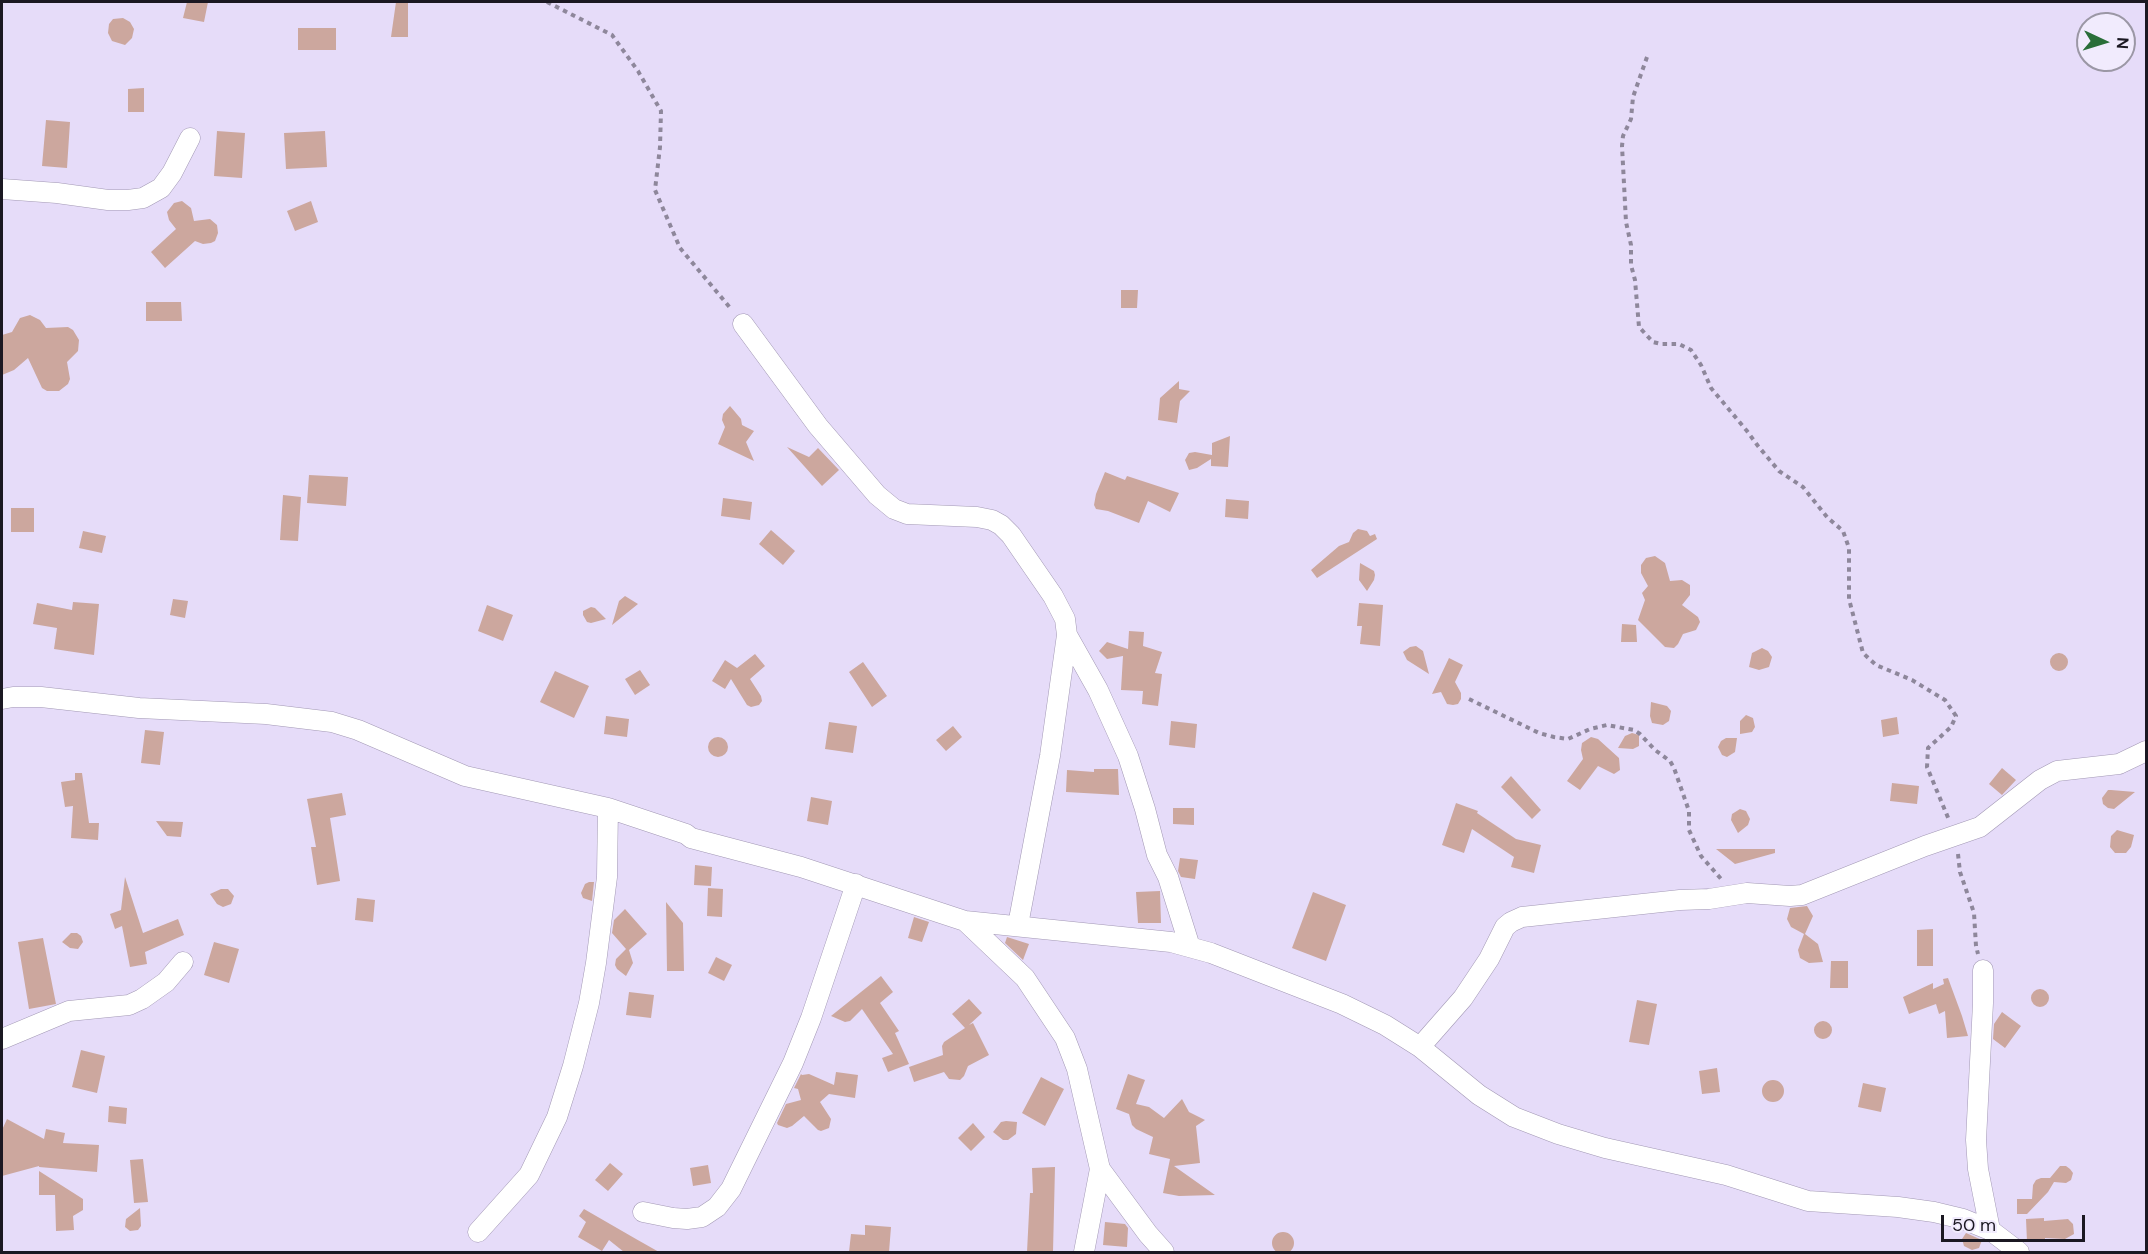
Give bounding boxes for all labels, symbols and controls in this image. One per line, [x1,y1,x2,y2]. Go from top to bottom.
north arrow [2076,12,2136,72]
text: N [2112,37,2133,50]
scale bar [1944,1203,2088,1241]
text: 50 m [1952,1213,1996,1237]

